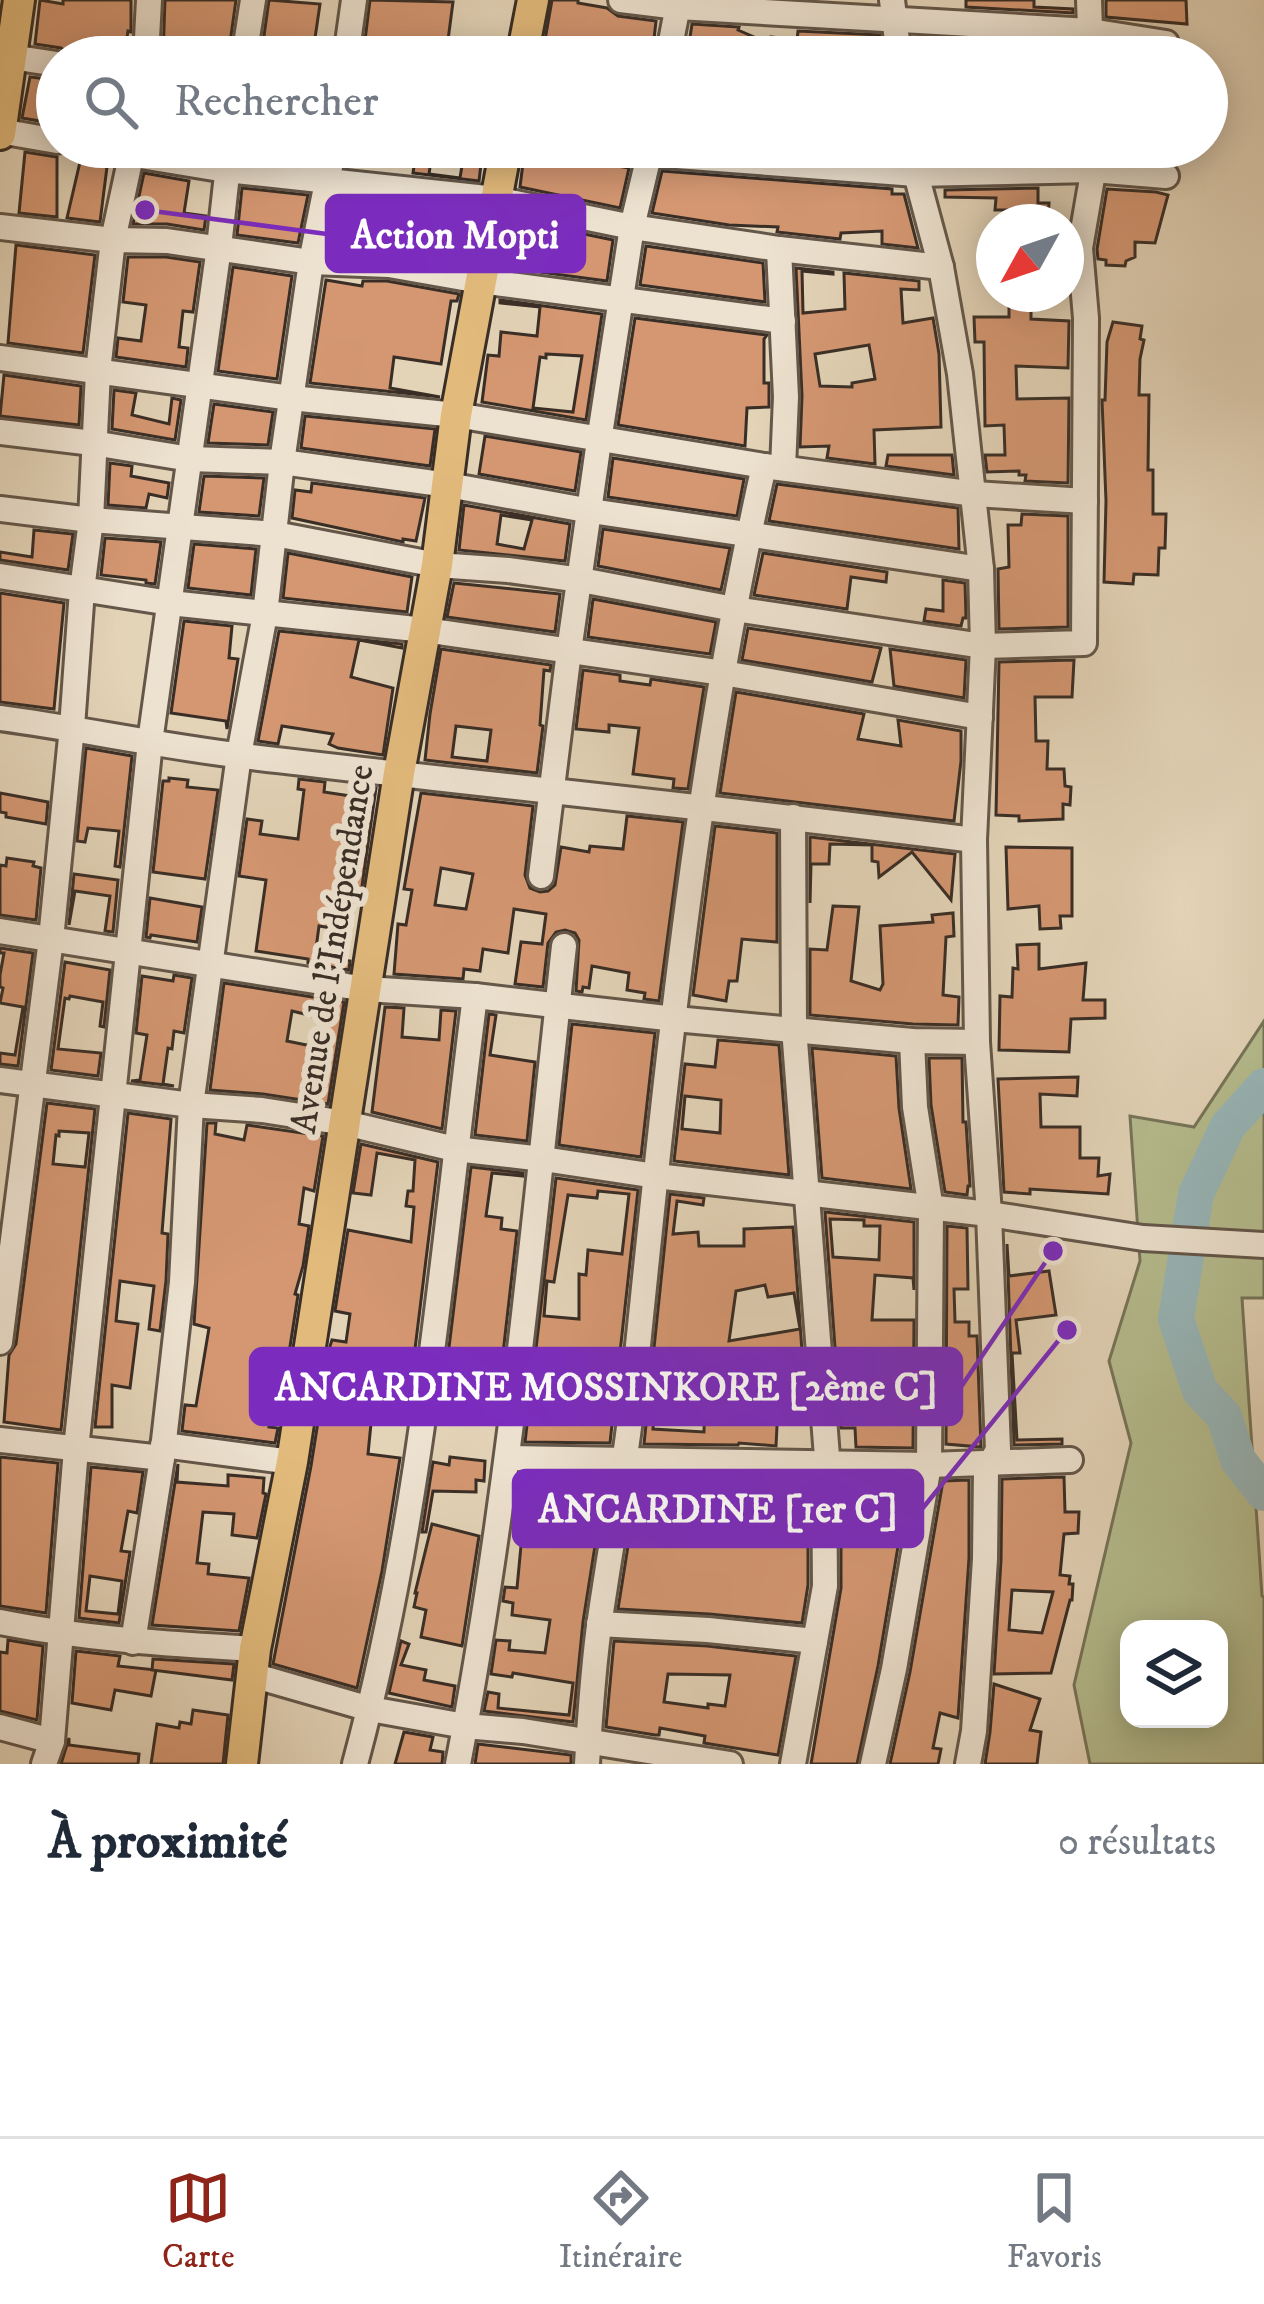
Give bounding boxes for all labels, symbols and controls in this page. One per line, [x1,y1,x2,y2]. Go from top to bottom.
search box [36,36,1228,168]
icon: search [78,69,144,135]
text: Rechercher [174,74,379,130]
callout: Action Mopti [327,196,584,271]
north arrow [976,204,1084,312]
text: Action Mopti [350,212,559,261]
street label: Avenue de l'Indépendance [282,761,384,1137]
callout: ANCARDINE MOSSINKORE [2ème C] [251,1349,961,1424]
text: ANCARDINE MOSSINKORE [2ème C] [274,1364,937,1413]
callout: ANCARDINE [1er C] [514,1471,922,1546]
text: ANCARDINE [1er C] [537,1486,898,1535]
map controls [1120,1620,1228,1728]
button: layers [1120,1620,1228,1728]
text: À proximité [48,1810,288,1874]
text: 0 résultats [1058,1818,1216,1867]
tab: Carte [162,2165,235,2278]
tab: Itinéraire [559,2165,682,2278]
tab: Favoris [1007,2165,1102,2278]

